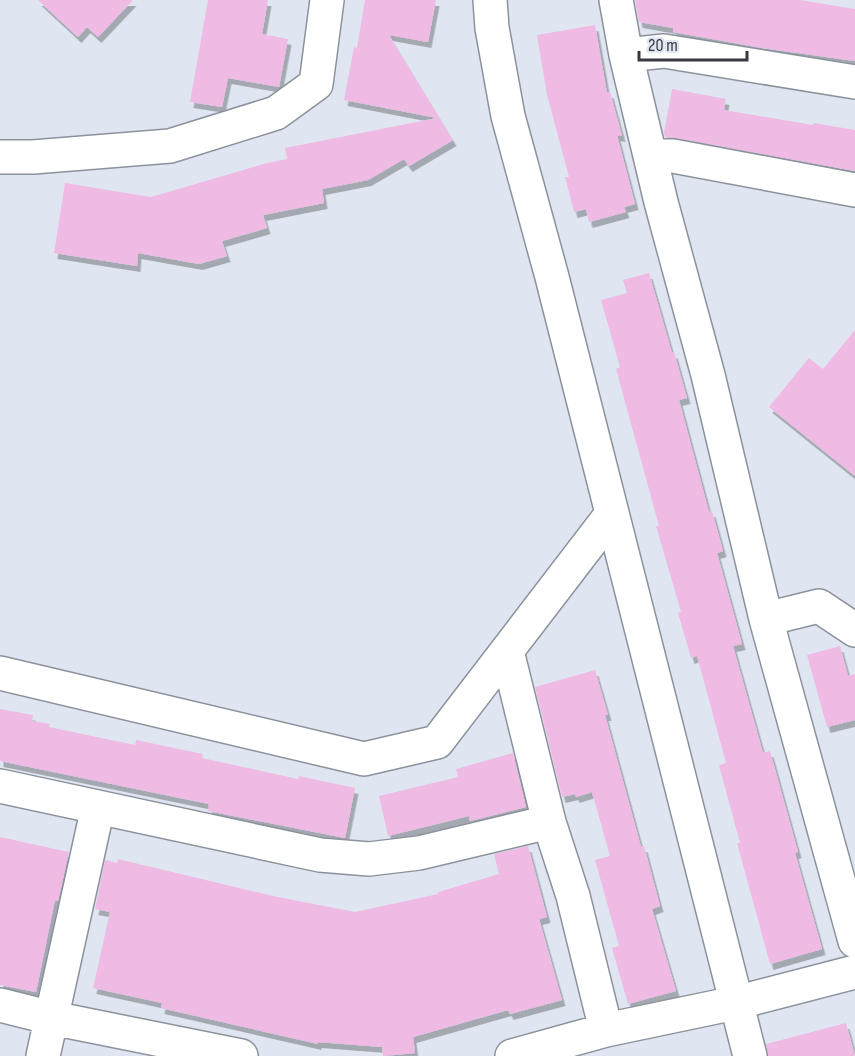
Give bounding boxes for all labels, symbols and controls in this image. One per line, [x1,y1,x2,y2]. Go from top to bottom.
scale bar [639,24,747,62]
text: 20 m [648,35,678,56]

